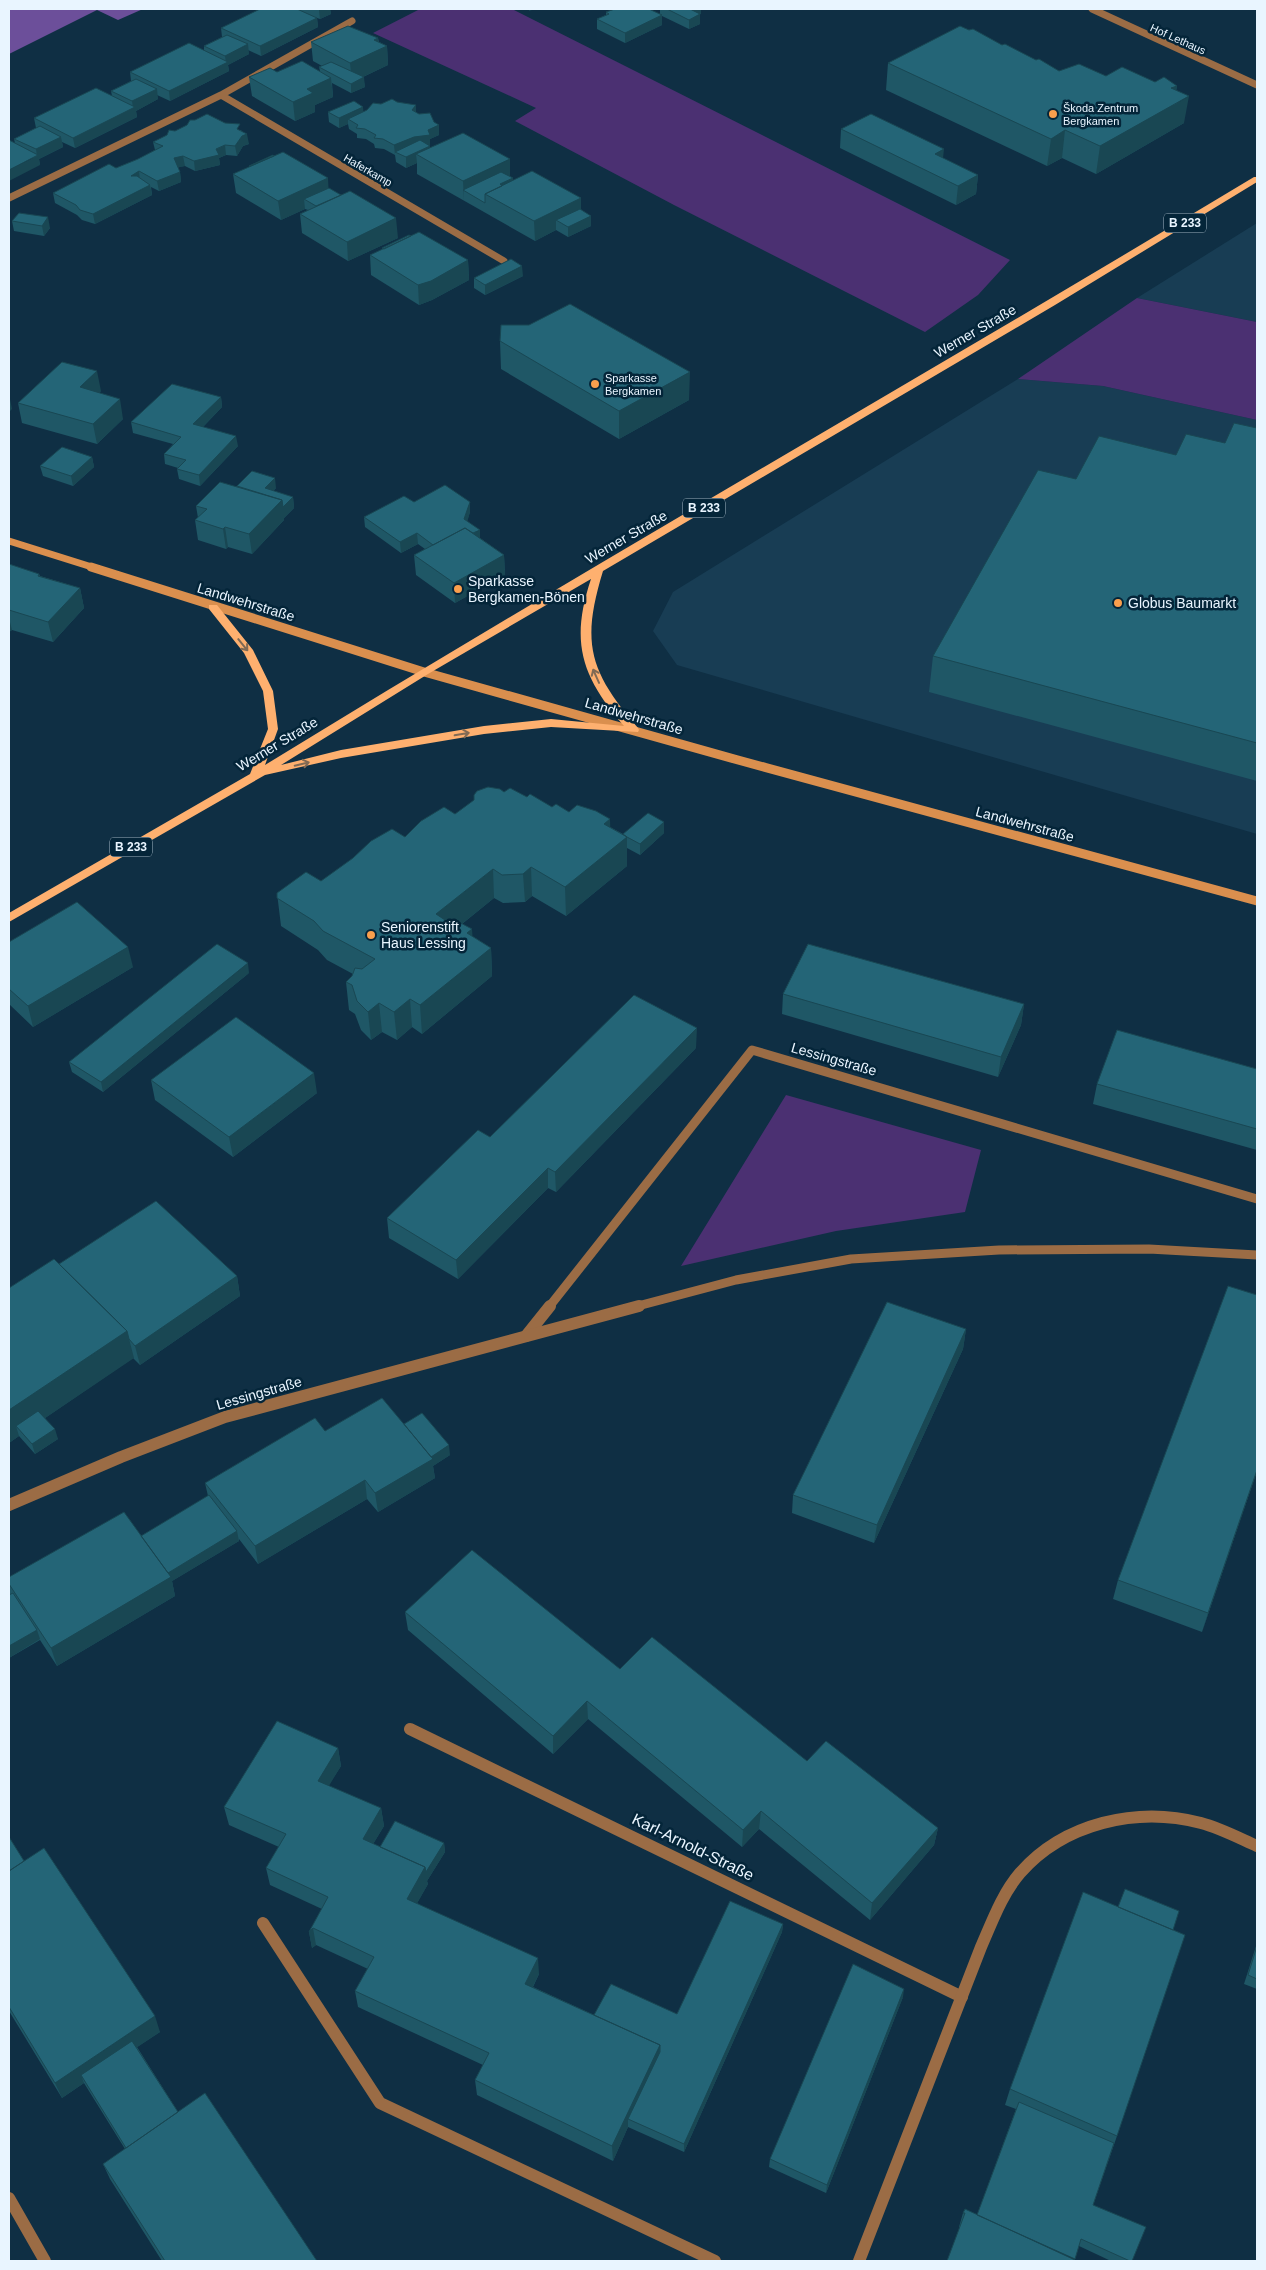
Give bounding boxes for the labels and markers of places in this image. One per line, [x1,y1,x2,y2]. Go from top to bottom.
place label: Škoda Zentrum Bergkamen [1063,102,1138,127]
marker: Škoda Zentrum Bergkamen [1047,108,1059,120]
place label: Sparkasse Bergkamen [605,372,661,397]
marker: Sparkasse Bergkamen [589,378,601,390]
place label: Sparkasse Bergkamen-Bönen [468,573,585,605]
marker: Sparkasse Bergkamen-Bönen [452,583,464,595]
place label: Globus Baumarkt [1128,595,1236,611]
marker: Globus Baumarkt [1112,597,1124,609]
place label: Seniorenstift Haus Lessing [381,919,466,951]
marker: Seniorenstift Haus Lessing [365,929,377,941]

